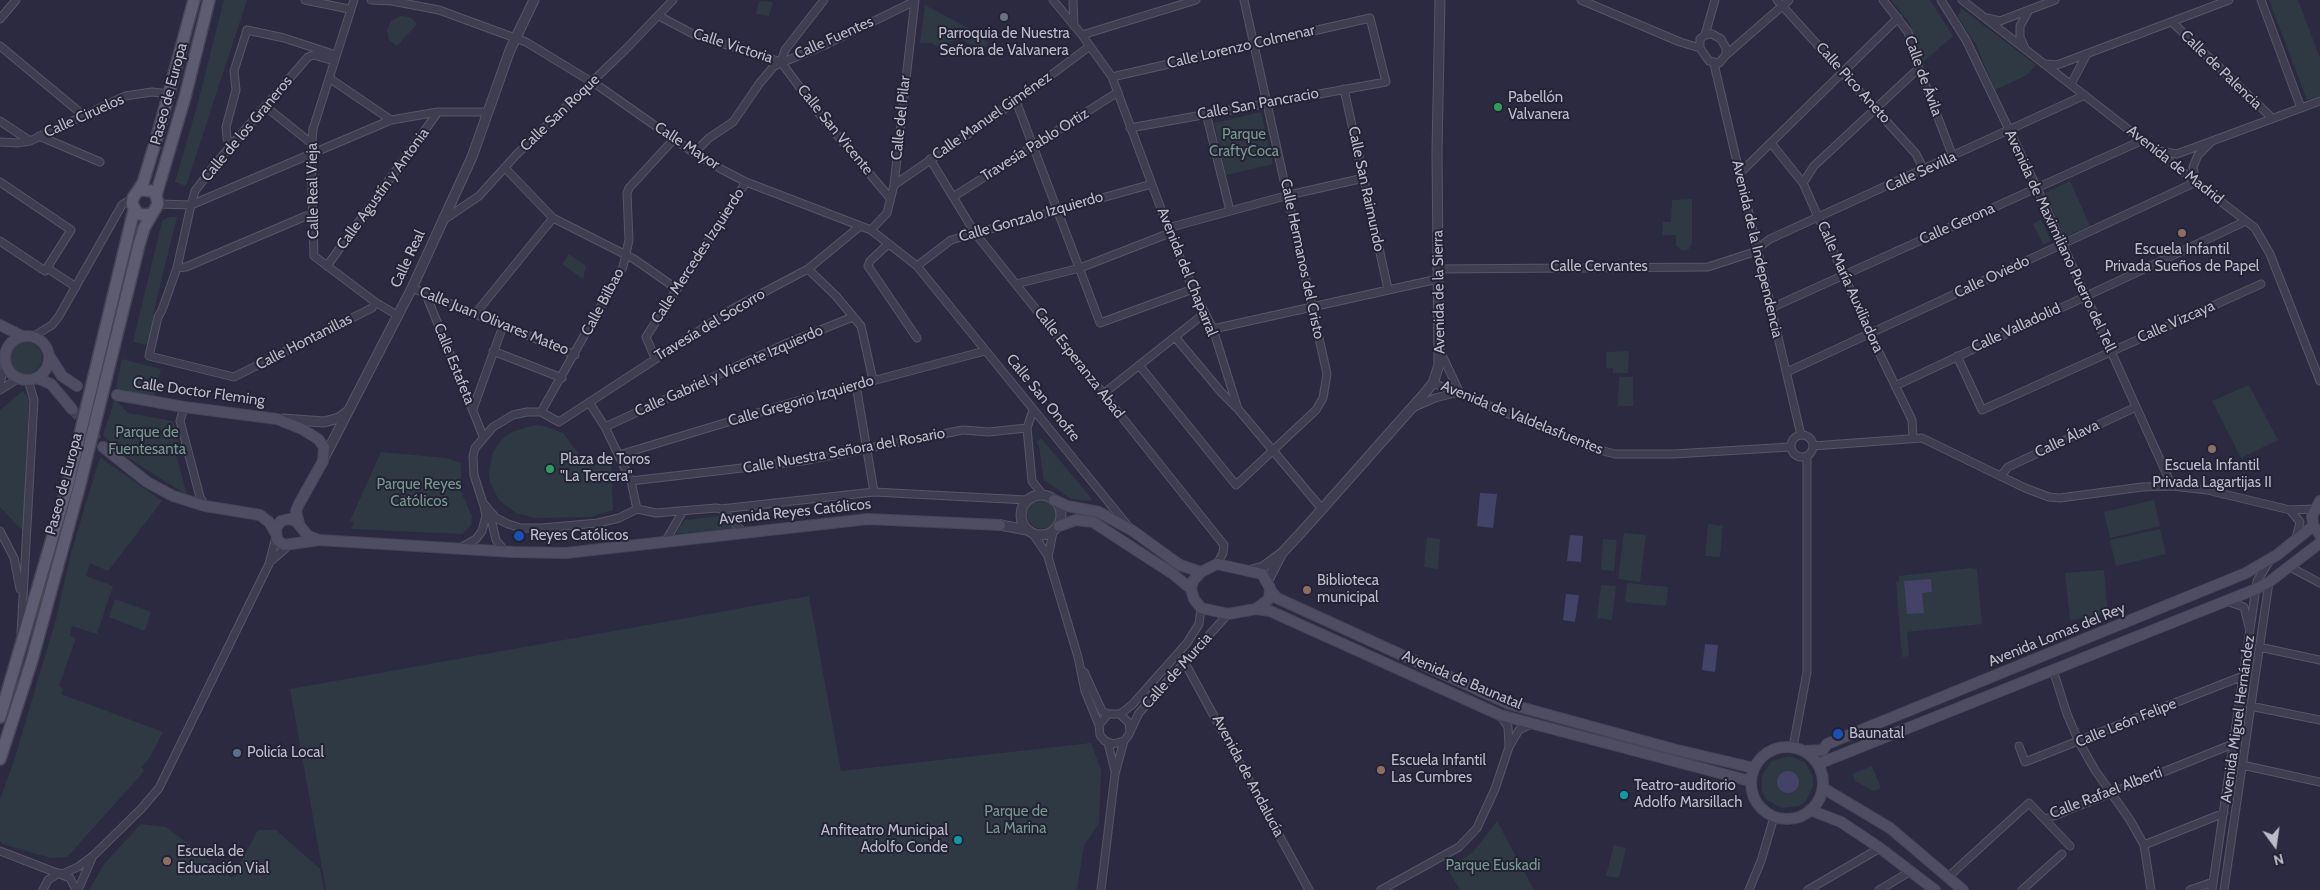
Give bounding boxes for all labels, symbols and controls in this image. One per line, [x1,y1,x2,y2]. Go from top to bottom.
marker: Parroquia de Nuestra Señora de Valvanera [998,11,1010,23]
street label: Calle Fuentes [792,13,876,63]
street label: Calle Lorenzo Colmenar [1165,21,1317,73]
street label: Calle Victoria [691,25,775,67]
place label: Parroquia de Nuestra Señora de Valvanera [938,25,1070,60]
street label: Calle de Palencia [2177,27,2265,113]
street label: Calle de Ávila [1900,34,1946,118]
street label: Calle Pico Aneto [1812,39,1894,127]
street label: Paseo de Europa [147,41,191,147]
street label: Calle Manuel Giménez [929,68,1055,164]
street label: Calle San Roque [517,71,603,155]
street label: Calle de los Graneros [198,73,296,185]
street label: Calle del Pilar [888,75,914,161]
street label: Calle San Vicente [793,81,877,179]
street label: Calle San Pancracio [1196,84,1320,124]
place label: Pabellón Valvanera [1508,89,1570,124]
street label: Calle Ciruelos [41,90,127,142]
marker: Pabellón Valvanera [1492,101,1504,113]
street label: Travesía Pablo Ortiz [978,105,1092,185]
street label: Calle Mayor [651,118,723,174]
street label: Avenida de Madrid [2123,122,2227,208]
street label: Calle Agustín y Antonia [333,125,433,253]
street label: Calle San Raimundo [1344,125,1388,253]
park label: Parque CraftyCoca [1209,126,1279,161]
street label: Avenida de Maximiliano Puerro del Tell [2001,127,2119,355]
street label: Calle Real Vieja [303,143,323,239]
street label: Calle Sevilla [1883,148,1959,196]
street label: Avenida de la Independencia [1728,158,1786,340]
street label: Calle Hermanos del Cristo [1276,177,1328,341]
street label: Calle Mercedes Izquierdo [648,185,748,327]
street label: Calle Gonzalo Izquierdo [957,188,1105,246]
street label: Calle Gerona [1917,199,1997,249]
street label: Avenida del Chaparral [1153,205,1221,339]
street label: Calle María Auxiliadora [1813,219,1887,355]
street label: Calle Real [387,227,429,291]
marker: Escuela Infantil Privada Sueños de Papel [2176,227,2188,239]
street label: Avenida de la Sierra [1429,230,1449,354]
place label: Escuela Infantil Privada Sueños de Papel [2105,241,2259,276]
street label: Calle Oviedo [1952,252,2032,302]
street label: Calle Cervantes [1550,258,1648,276]
street label: Calle Bilbao [578,265,628,339]
street label: Calle Juan Olivares Mateo [417,283,571,359]
street label: Travesía del Socorro [652,285,768,365]
street label: Calle Vizcaya [2135,297,2217,347]
street label: Calle Valladolid [1969,300,2063,356]
street label: Calle Esperanza Abad [1030,304,1128,422]
street label: Calle Hontanillas [253,310,355,374]
street label: Calle Estafeta [430,321,478,407]
street label: Calle Gabriel y Vicente Izquierdo [632,321,826,421]
street label: Calle San Onofre [1002,351,1084,445]
street label: Calle Gregorio Izquierdo [726,372,876,430]
street label: Calle Doctor Fleming [132,374,266,410]
street label: Avenida de Valdelasfuentes [1438,377,1606,459]
street label: Calle Álava [2032,416,2102,462]
park label: Parque de Fuentesanta [108,424,186,459]
street label: Calle Nuestra Señora del Rosario [742,424,946,478]
street label: Paseo de Europa [42,431,86,537]
marker: Escuela Infantil Privada Lagartijas II [2206,443,2218,455]
place label: Plaza de Toros "La Tercera" [560,451,650,486]
place label: Escuela Infantil Privada Lagartijas II [2152,457,2272,492]
marker: Plaza de Toros "La Tercera" [544,463,556,475]
park label: Parque Reyes Católicos [376,476,462,511]
street label: Avenida Reyes Católicos [718,495,872,529]
place label: Reyes Católicos [530,527,628,545]
marker: Reyes Católicos [512,529,526,543]
place label: Biblioteca municipal [1317,572,1379,607]
marker: Biblioteca municipal [1301,584,1313,596]
street label: Avenida Lomas del Rey [1986,599,2128,671]
street label: Calle de Murcia [1138,630,1216,712]
street label: Avenida Miguel Hernández [2217,634,2259,804]
street label: Avenida de Baunatal [1399,647,1525,713]
street label: Calle León Felipe [2073,695,2179,751]
street label: Avenida de Andalucía [1208,712,1288,840]
place label: Baunatal [1849,725,1904,743]
marker: Baunatal [1831,727,1845,741]
place label: Policía Local [247,744,324,762]
marker: Policía Local [231,747,243,759]
place label: Escuela Infantil Las Cumbres [1391,752,1486,787]
street label: Calle Rafael Alberti [2047,763,2165,823]
marker: Escuela Infantil Las Cumbres [1375,764,1387,776]
place label: Teatro-auditorio Adolfo Marsillach [1634,777,1742,812]
marker: Teatro-auditorio Adolfo Marsillach [1618,789,1630,801]
park label: Parque de La Marina [984,803,1048,838]
north arrow [2250,820,2300,870]
place label: Anfiteatro Municipal Adolfo Conde [821,822,948,857]
marker: Anfiteatro Municipal Adolfo Conde [952,834,964,846]
place label: Escuela de Educación Vial [177,843,269,878]
text: N [2272,850,2286,869]
marker: Escuela de Educación Vial [161,855,173,867]
park label: Parque Euskadi [1446,857,1540,875]

